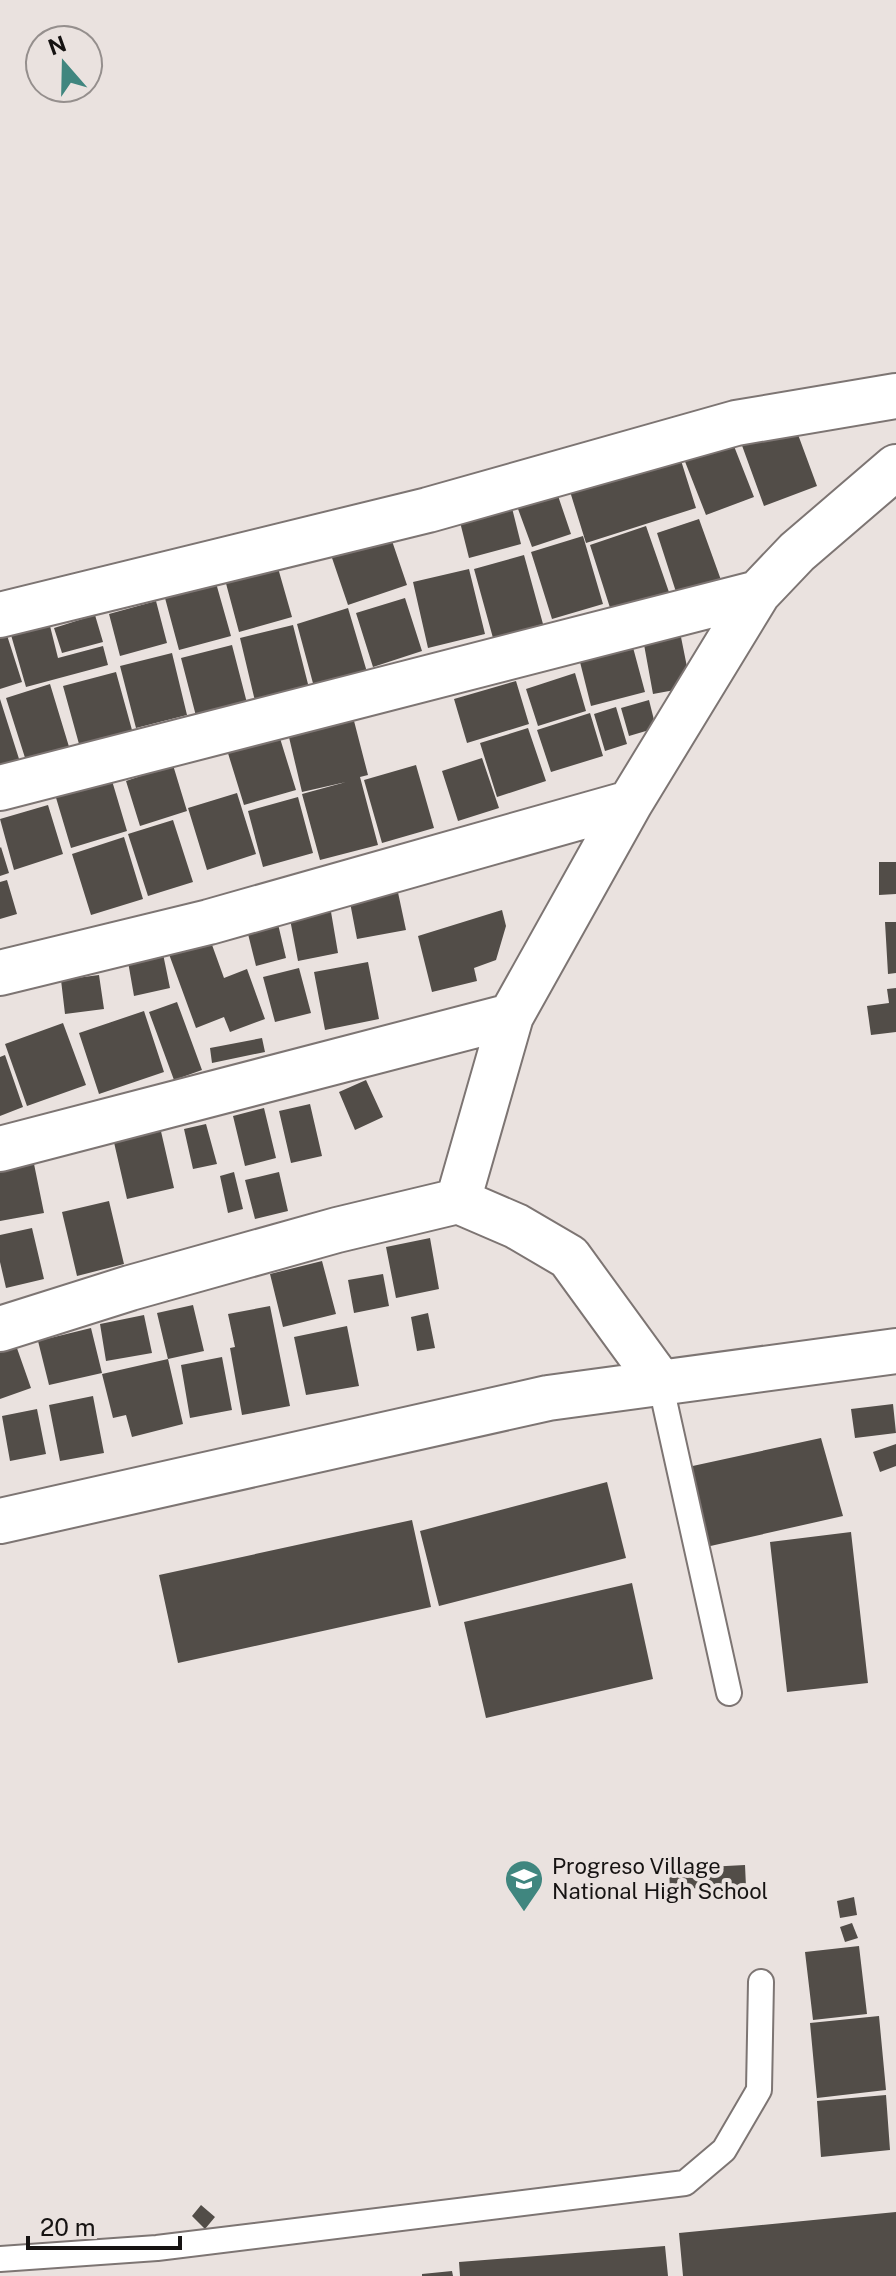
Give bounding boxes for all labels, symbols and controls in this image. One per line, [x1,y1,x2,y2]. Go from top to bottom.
north arrow [24,24,104,104]
text: N [45,30,70,60]
place label: Progreso Village National High School [552,1853,768,1904]
school or university icon: Progreso Village National High School [503,1858,545,1913]
scale bar [28,2200,180,2250]
text: 20 m [40,2213,96,2241]

